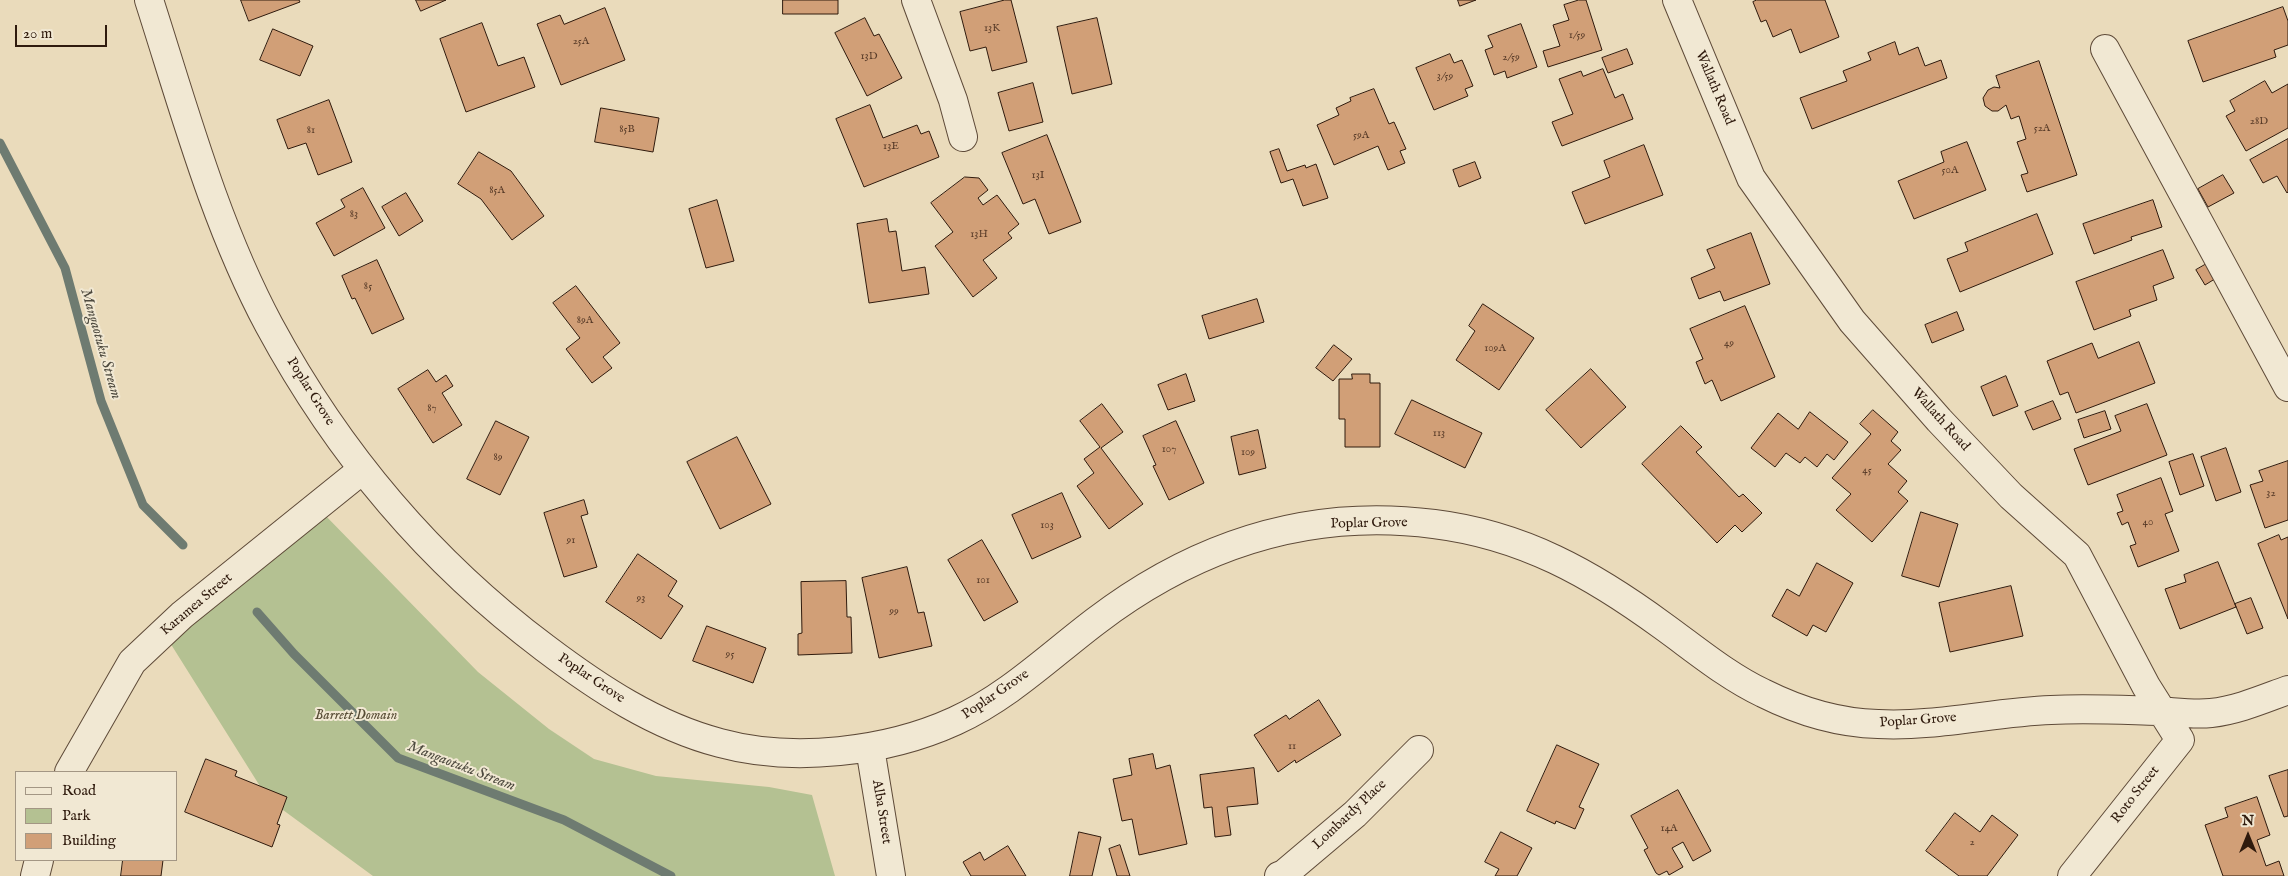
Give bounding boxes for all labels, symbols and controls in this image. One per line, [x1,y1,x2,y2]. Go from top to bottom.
scale bar [18,15,110,47]
house number: 13K [984,22,1000,36]
text: 20 m [23,24,52,43]
house number: 1/59 [1569,29,1585,43]
house number: 25A [573,35,589,49]
street label: Wallath Road [1691,48,1737,128]
house number: 13D [860,50,878,64]
house number: 2/59 [1502,51,1520,65]
house number: 3/59 [1437,70,1453,84]
house number: 28D [2250,115,2268,129]
house number: 52A [2034,122,2050,136]
house number: 85B [619,123,635,137]
house number: 81 [307,124,315,138]
house number: 59A [1353,129,1369,143]
house number: 13E [883,140,899,154]
house number: 50A [1942,164,1958,178]
house number: 13I [1032,169,1044,183]
house number: 85A [489,184,505,198]
house number: 83 [350,208,358,222]
house number: 13H [970,228,988,242]
house number: 85 [364,280,372,294]
water label: Mangaotuku Stream [76,287,124,401]
house number: 89A [577,314,593,328]
house number: 49 [1724,337,1734,351]
house number: 109A [1484,342,1506,356]
street label: Poplar Grove [282,355,338,429]
street label: Wallath Road [1907,385,1973,455]
house number: 87 [427,402,437,416]
house number: 113 [1433,427,1445,441]
house number: 107 [1162,443,1176,457]
house number: 109 [1241,446,1255,460]
house number: 89 [493,451,503,465]
house number: 45 [1862,464,1872,478]
house number: 32 [2266,487,2276,501]
street label: Poplar Grove [1330,515,1408,533]
house number: 40 [2143,516,2153,530]
house number: 103 [1040,519,1054,533]
house number: 91 [567,534,575,548]
street label: Karamea Street [158,570,236,640]
house number: 101 [976,574,990,588]
house number: 93 [637,592,645,606]
house number: 99 [889,605,899,619]
house number: 95 [726,648,734,662]
street label: Poplar Grove [554,650,628,708]
street label: Poplar Grove [959,666,1033,724]
park label: Barrett Domain [315,708,397,724]
street label: Poplar Grove [1879,710,1957,732]
water label: Mangaotuku Stream [405,738,517,796]
house number: 11 [1288,740,1296,754]
street label: Roto Street [2108,763,2164,827]
legend [15,771,178,861]
street label: Lombardy Place [1310,777,1390,853]
street label: Alba Street [868,779,894,845]
text: Road [62,781,96,800]
text: Park [62,806,91,825]
north arrow [2223,811,2273,861]
text: N [2242,812,2254,830]
house number: 14A [1661,822,1677,836]
text: Building [62,831,116,850]
house number: 2 [1969,836,1975,850]

